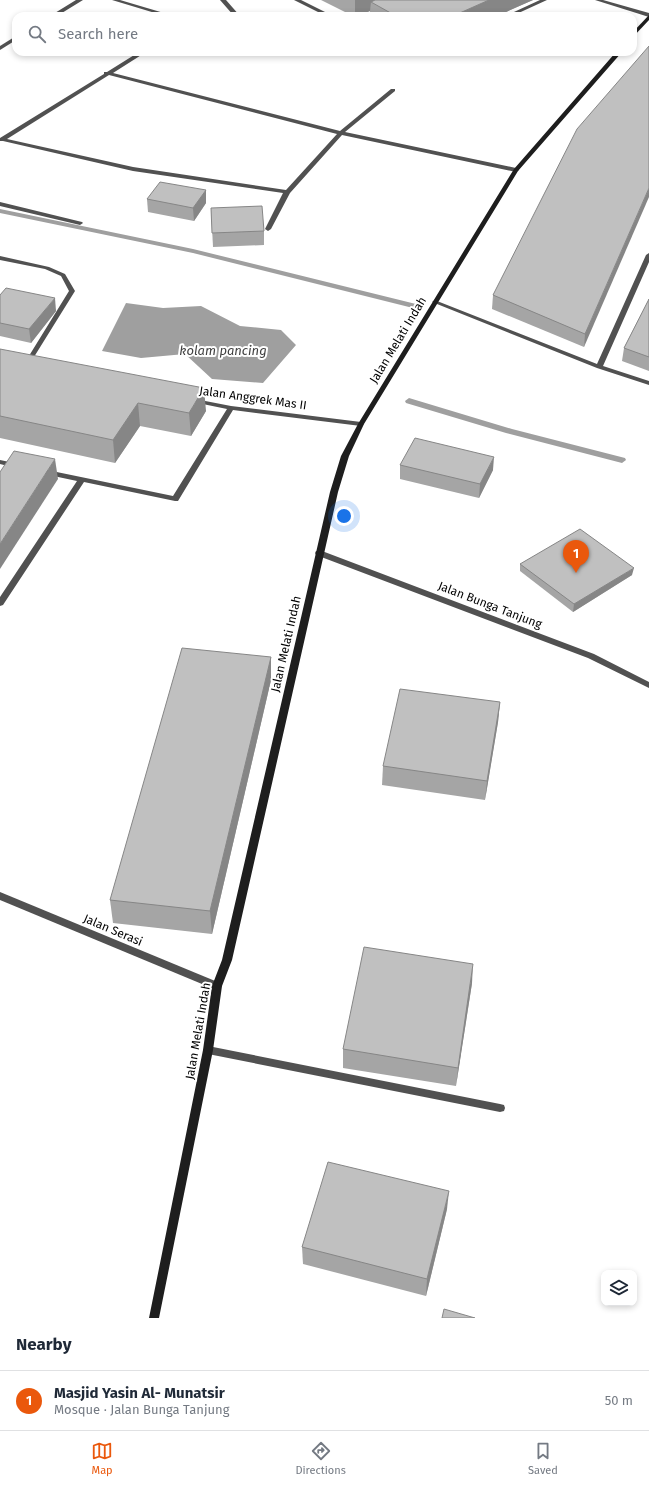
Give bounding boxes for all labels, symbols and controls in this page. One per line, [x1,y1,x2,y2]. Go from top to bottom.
search box [12,12,637,56]
icon: search [26,23,48,45]
text: Search here [58,25,138,43]
street label: Jalan Melati Indah [367,294,429,386]
water label: kolam pancing [179,343,267,358]
street label: Jalan Anggrek Mas II [198,384,308,412]
your location [334,506,354,526]
pin: 1 [563,540,589,573]
street label: Jalan Bunga Tanjung [436,579,545,632]
street label: Jalan Melati Indah [268,595,304,693]
street label: Jalan Serasi [81,911,145,949]
street label: Jalan Melati Indah [183,981,213,1081]
map controls [601,1270,637,1306]
button: layers [601,1270,637,1306]
text: Nearby [16,1334,71,1355]
text: Masjid Yasin Al- Munatsir [54,1384,225,1402]
text: 1 [26,1393,32,1408]
text: 50 m [605,1393,633,1408]
text: Mosque · Jalan Bunga Tanjung [54,1402,229,1417]
tab: Map [91,1440,113,1477]
tab: Directions [295,1440,346,1477]
tab: Saved [528,1440,558,1477]

